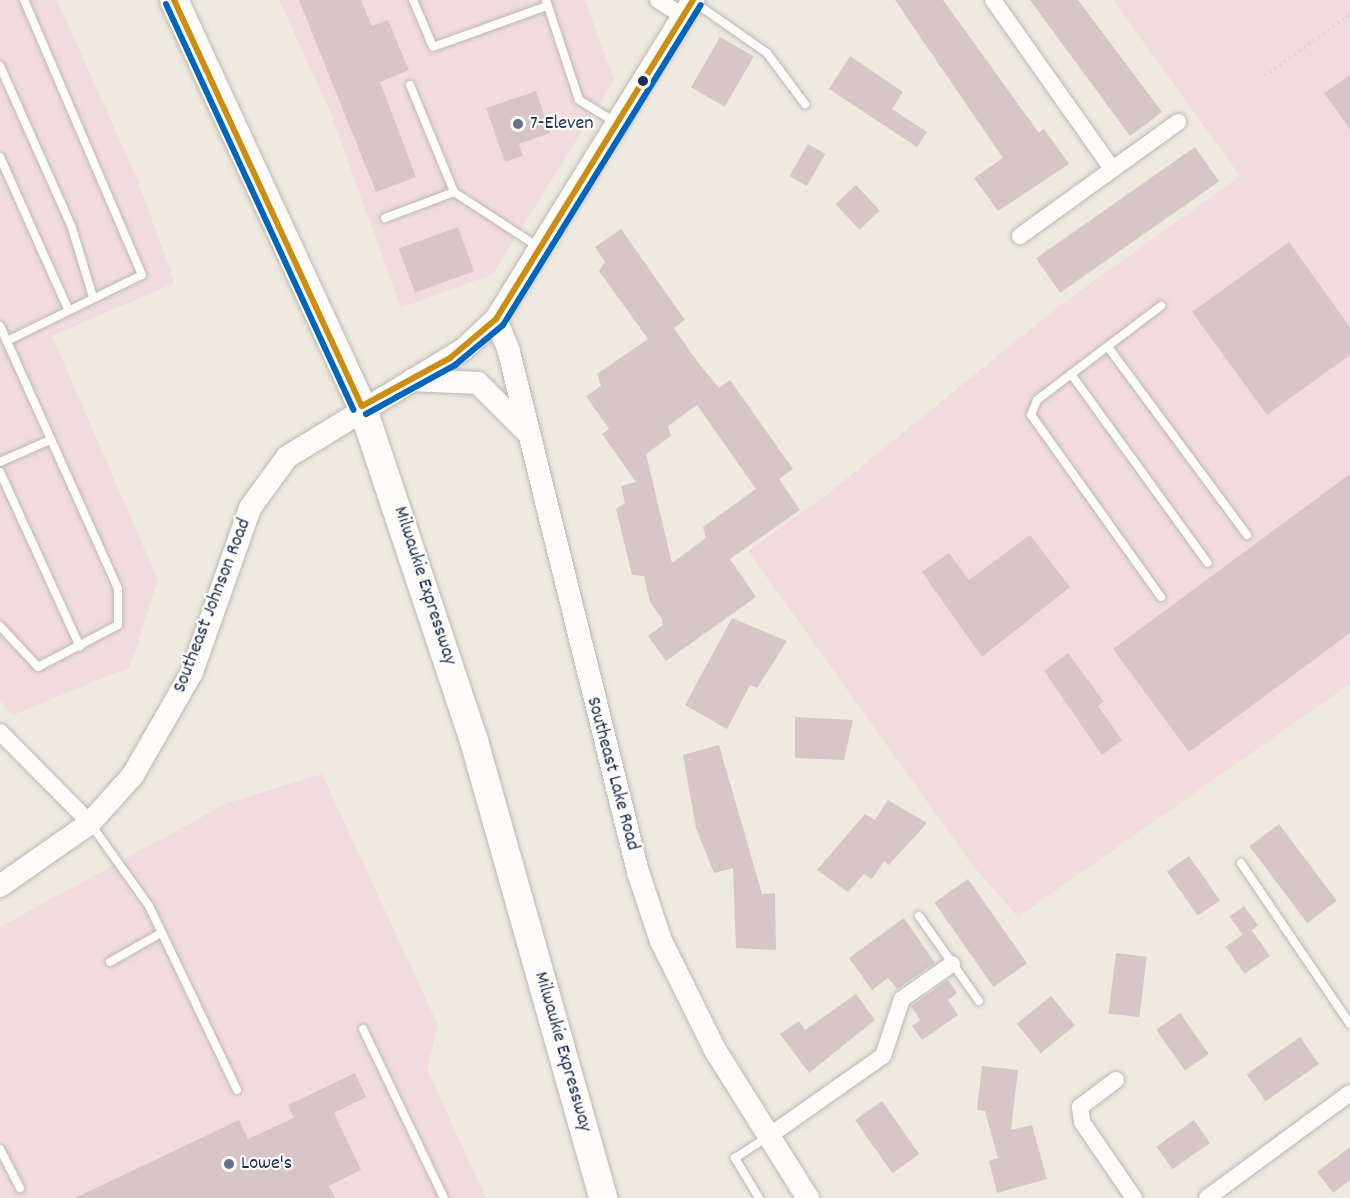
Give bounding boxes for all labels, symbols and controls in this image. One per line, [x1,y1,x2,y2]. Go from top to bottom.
unlabelled marker [637,75,649,87]
place label: 7-Eleven [530,112,594,136]
marker: 7-Eleven [511,117,525,131]
street label: Milwaukie Expressway [387,504,461,668]
street label: Southeast Johnson Road [169,516,257,696]
street label: Southeast Lake Road [580,695,644,853]
street label: Milwaukie Expressway [528,969,596,1135]
place label: Lowe's [241,1152,292,1176]
marker: Lowe's [222,1157,236,1171]

